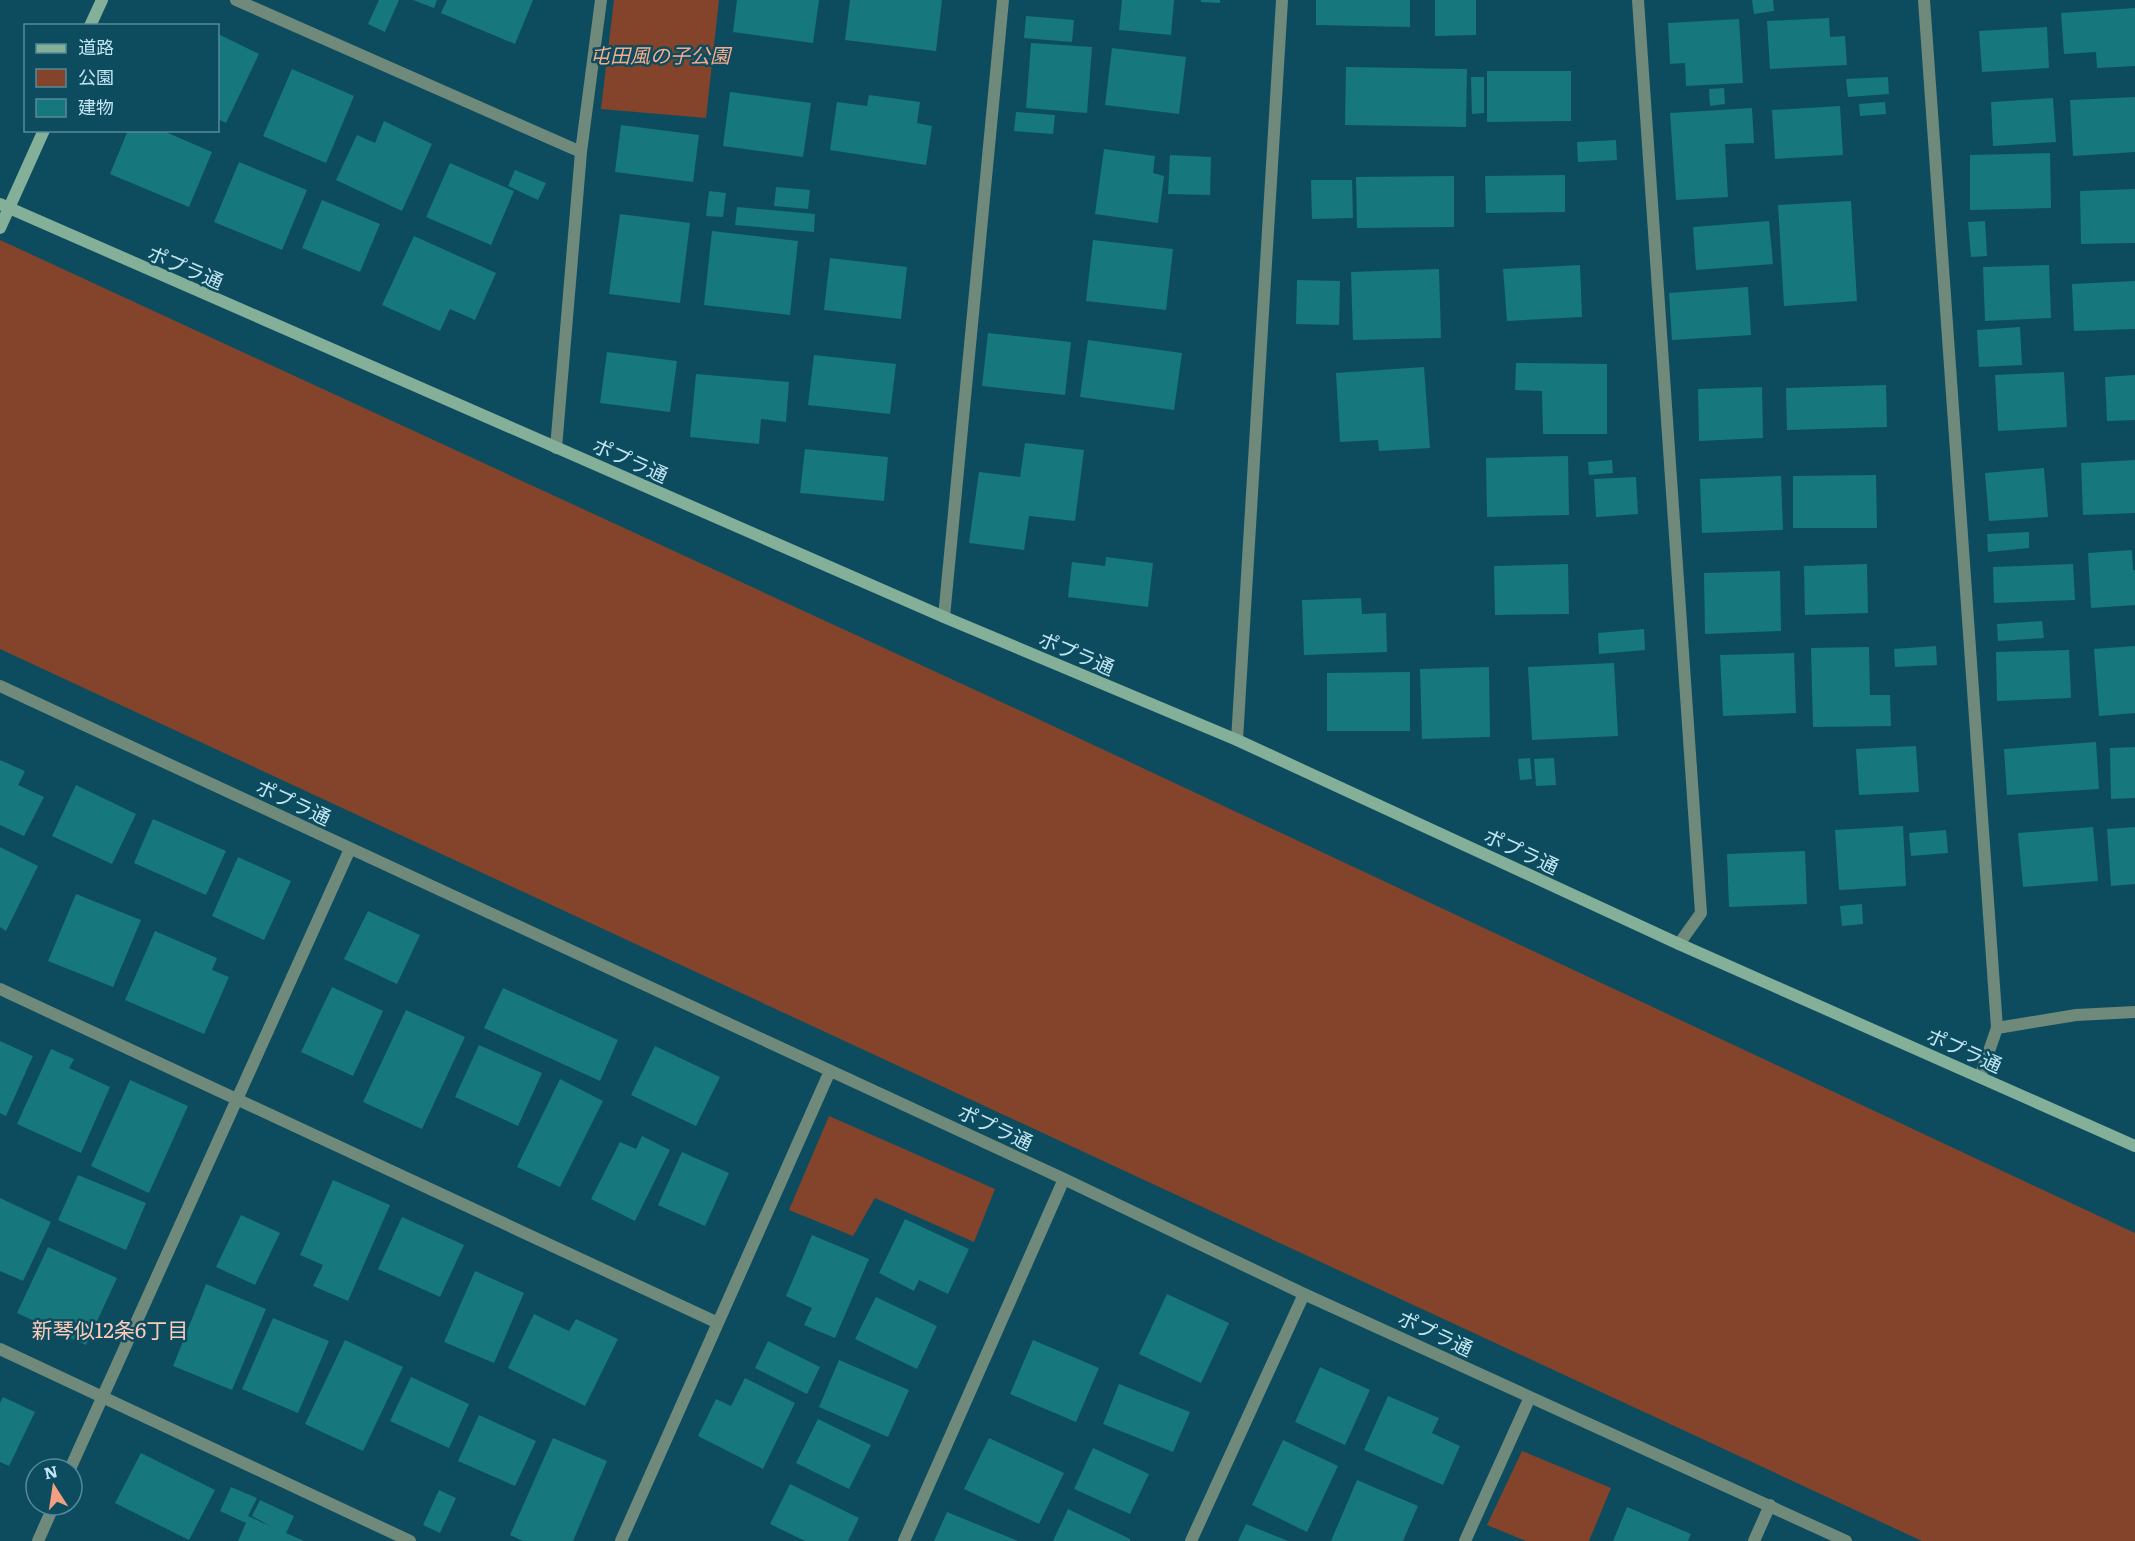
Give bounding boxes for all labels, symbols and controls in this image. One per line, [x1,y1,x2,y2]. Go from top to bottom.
legend [24,24,219,132]
text: 道路 [78,33,114,60]
park label: 屯田風の子公園 [590,39,733,69]
text: 公園 [78,63,114,90]
text: 建物 [78,93,114,120]
street label: ポプラ通 [143,237,229,295]
street label: ポプラ通 [588,429,674,489]
street label: ポプラ通 [1034,623,1120,681]
street label: ポプラ通 [251,771,337,831]
street label: ポプラ通 [1479,820,1565,880]
street label: ポプラ通 [1922,1019,2008,1079]
street label: ポプラ通 [953,1096,1039,1156]
street label: ポプラ通 [1393,1302,1479,1362]
district label: 新琴似12条6丁目 [32,1313,188,1344]
north arrow [24,1457,84,1517]
text: N [42,1458,60,1484]

